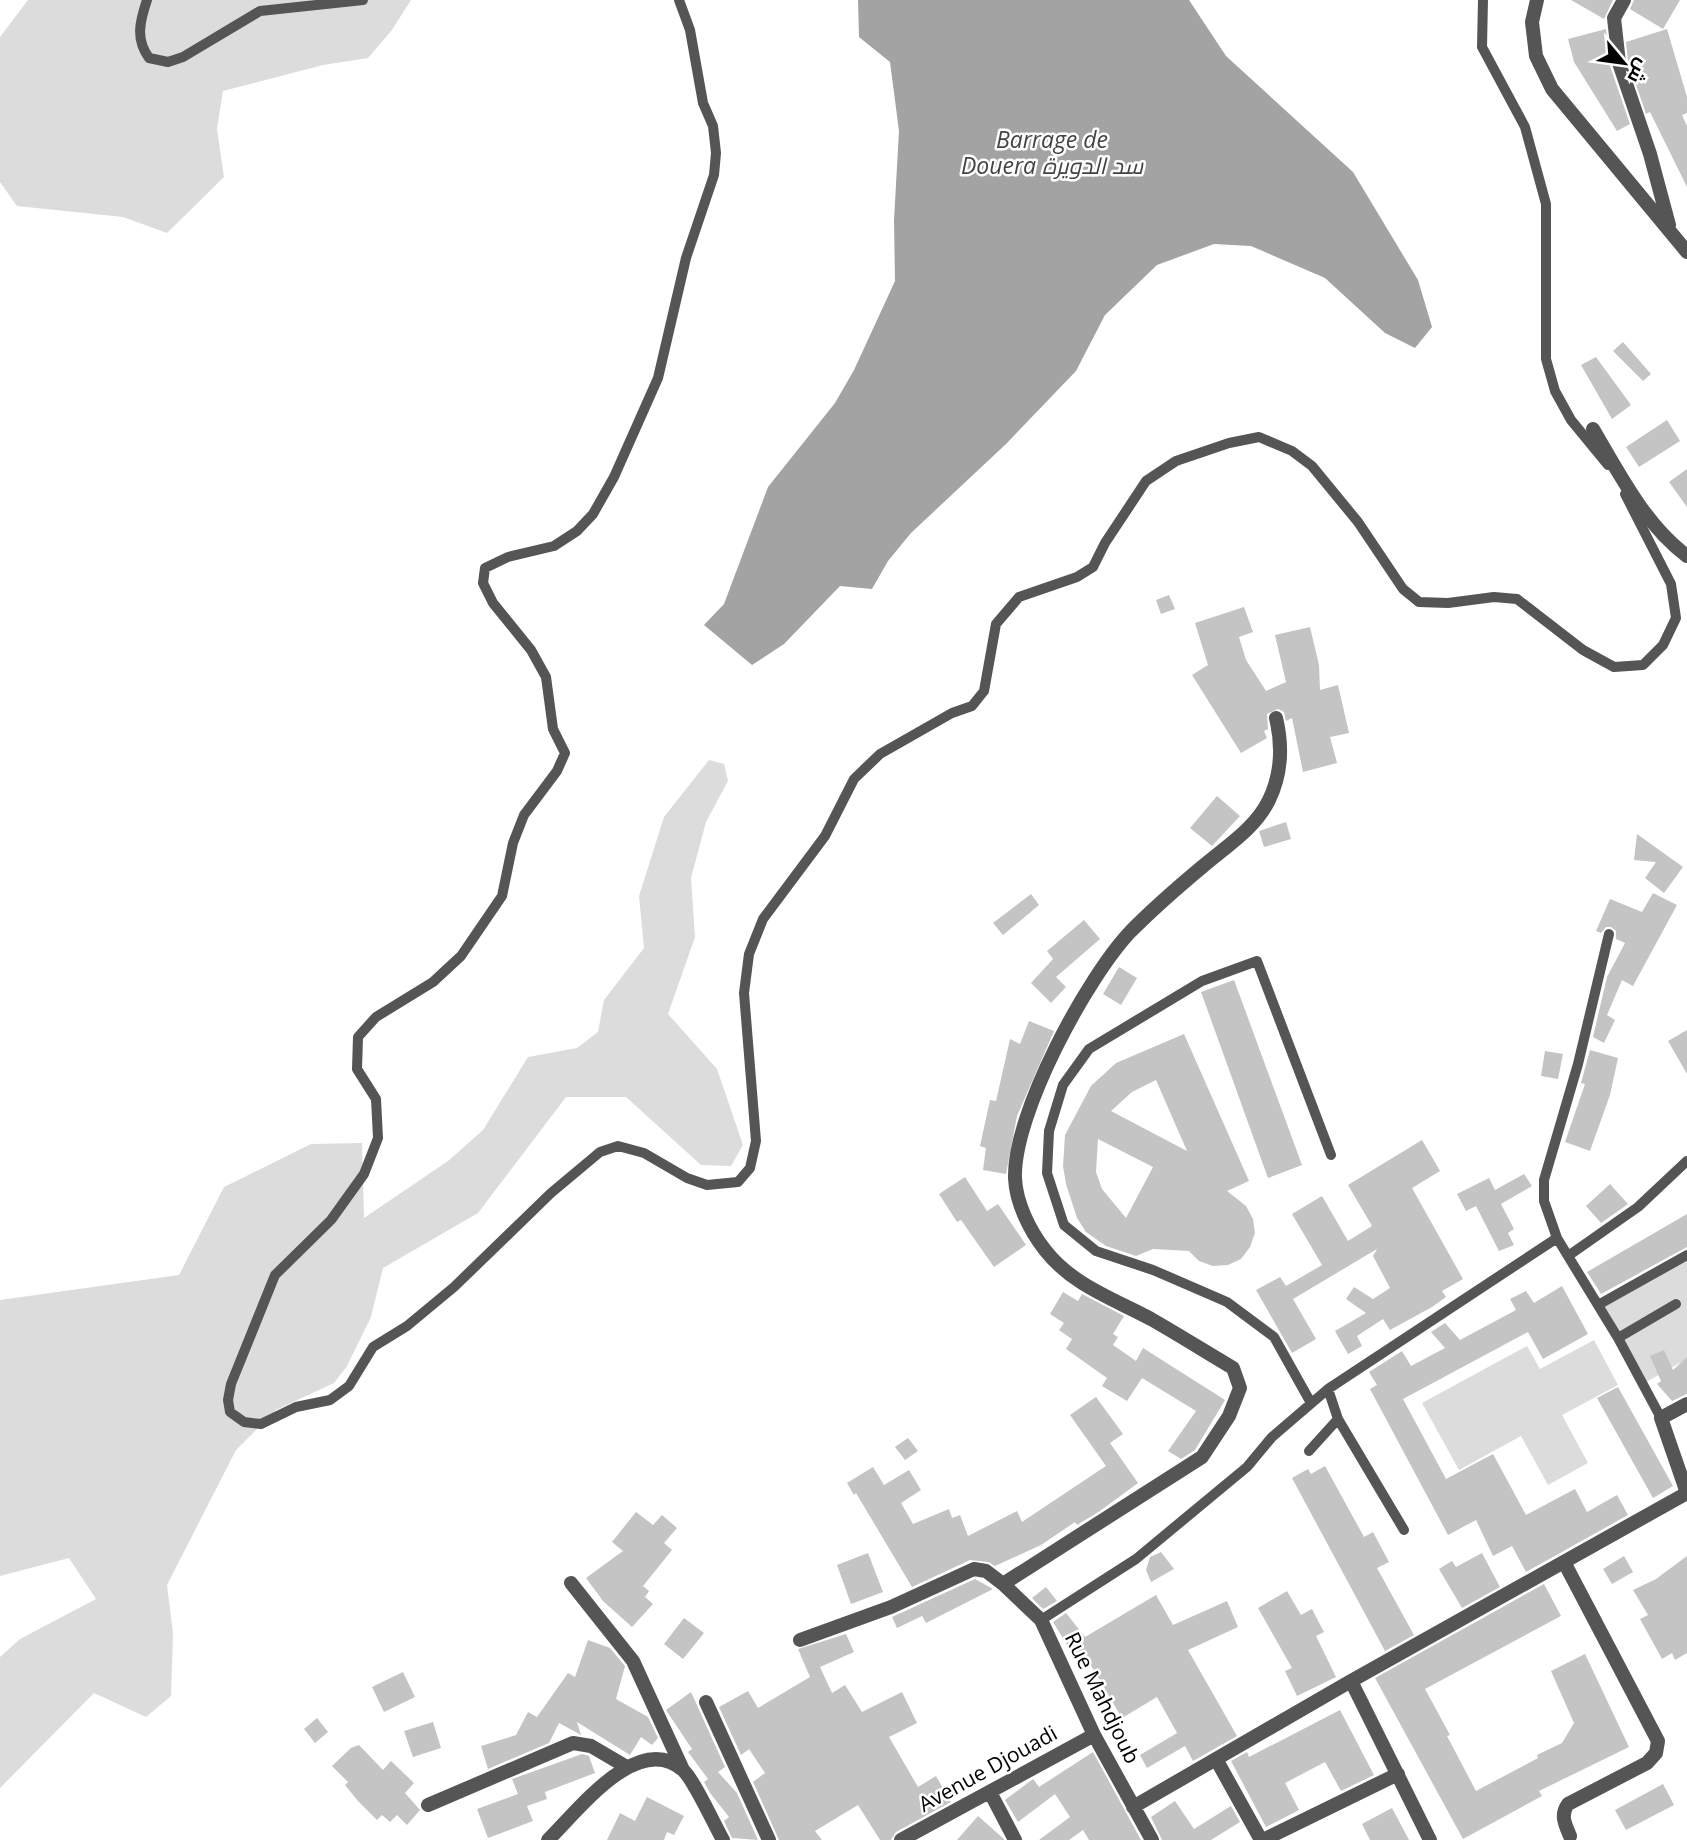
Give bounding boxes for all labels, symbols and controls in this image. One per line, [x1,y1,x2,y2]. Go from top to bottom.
north arrow [1589,28,1659,98]
text: ش [1622,54,1656,88]
water label: Barrage de Douera سد الدويرة [961,123,1144,181]
street label: Rue Mahdjoub [1059,1627,1147,1768]
street label: Avenue Djouadi [913,1718,1062,1818]

